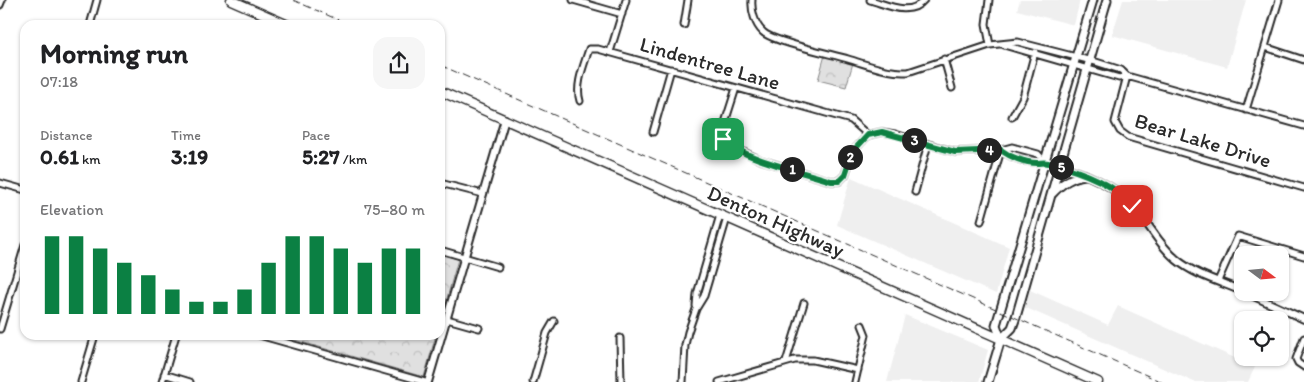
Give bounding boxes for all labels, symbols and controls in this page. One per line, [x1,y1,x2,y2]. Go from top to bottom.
street label: Lindentree Lane [637,31,783,95]
text: Morning run [40,36,188,70]
button: share [373,37,425,89]
text: 07:18 [40,72,78,91]
street label: Bear Lake Drive [1132,107,1274,173]
pin [702,118,744,160]
icon: arrive [709,125,737,153]
text: Distance [40,127,92,144]
text: Time [171,127,201,144]
text: Pace [302,127,330,144]
pin: 3 [902,128,926,152]
text: 3 [911,132,918,149]
pin: 4 [976,138,1002,162]
text: 4 [985,142,994,159]
text: 0.61 [40,144,79,169]
text: 3:19 [171,144,208,169]
text: 5:27 [302,144,340,169]
pin: 2 [838,144,862,170]
text: 2 [847,149,854,166]
text: km [79,151,101,168]
text: /km [340,151,367,168]
pin: 5 [1048,154,1074,180]
pin: 1 [780,156,804,182]
text: 5 [1058,159,1065,176]
text: 1 [789,161,796,178]
street label: Denton Highway [704,180,848,262]
pin [1111,185,1153,227]
icon: check [1118,192,1146,220]
text: Elevation [40,200,104,219]
text: 75–80 m [364,200,425,219]
north arrow [1234,246,1289,301]
map controls [1234,246,1289,366]
button: locate [1234,311,1289,366]

